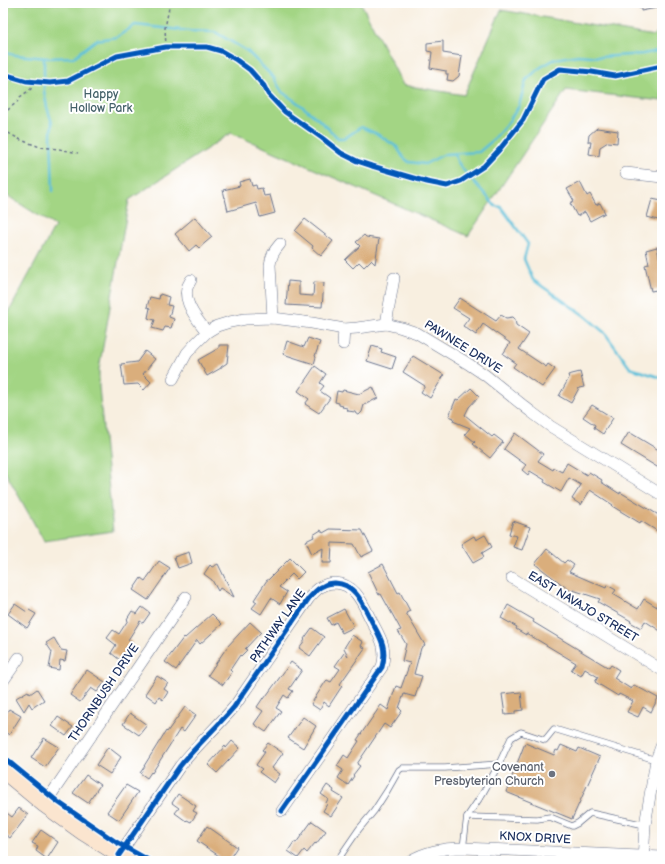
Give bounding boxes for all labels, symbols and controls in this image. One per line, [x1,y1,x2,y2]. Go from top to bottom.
park label: Happy Hollow Park [70,87,133,116]
street label: PAWNEE DRIVE [421,317,505,377]
street label: EAST NAVAJO STREET [525,568,642,646]
street label: PATHWAY LANE [247,586,309,666]
street label: THORNBUSH DRIVE [66,641,142,745]
place label: Covenant Presbyterian Church [434,760,544,789]
marker: Covenant Presbyterian Church [547,769,557,779]
street label: KNOX DRIVE [499,829,571,847]

